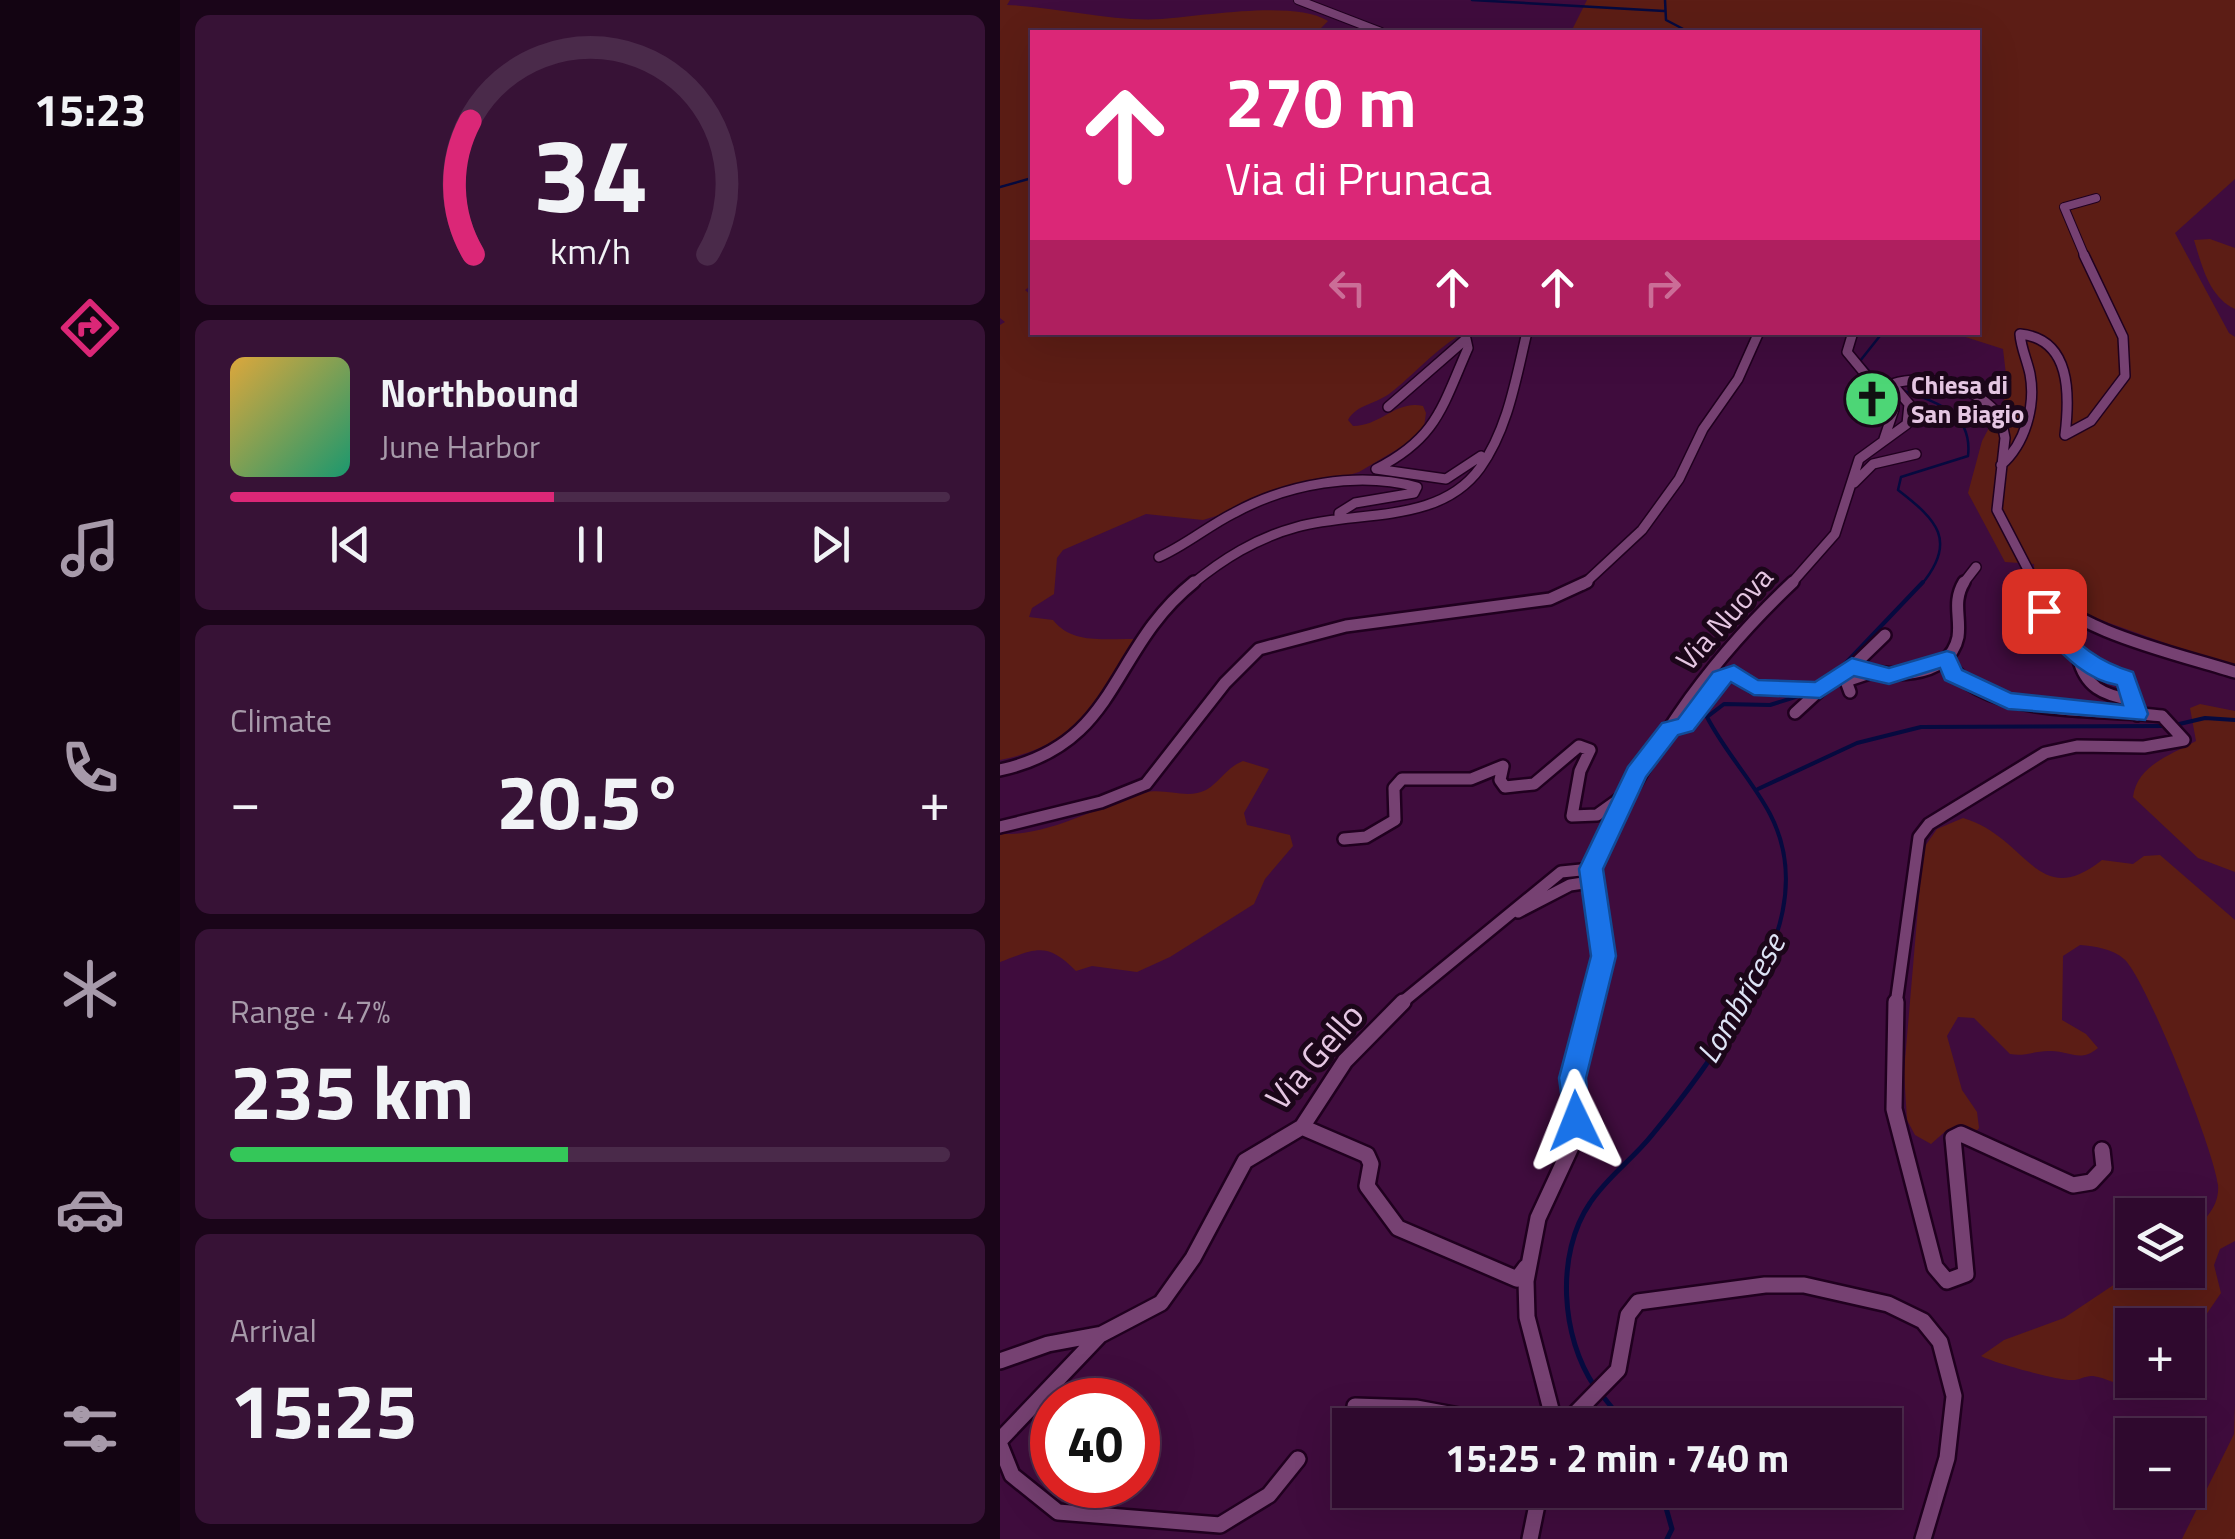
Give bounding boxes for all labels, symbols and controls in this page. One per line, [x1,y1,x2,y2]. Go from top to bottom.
text: 270 m [1225,48,1417,154]
icon: ahead [1060,70,1190,200]
text: 15:23 [34,75,146,143]
text: 34 [532,94,648,252]
text: Via di Prunaca [1225,144,1492,212]
text: km/h [550,223,630,278]
icon: left [1320,260,1375,315]
icon: ahead [1425,260,1480,315]
icon: ahead [1530,260,1585,315]
icon: right [1635,260,1690,315]
icon: directions [55,293,125,363]
text: Northbound [380,364,579,422]
place label: Chiesa di San Biagio [1911,366,2024,433]
church icon: Chiesa di San Biagio [1842,369,1902,429]
text: June Harbor [380,422,540,470]
icon: music [55,513,125,583]
icon: previous [323,517,378,572]
icon: pause [563,517,618,572]
icon: next [803,517,858,572]
street label: Via Nuova [1665,556,1783,680]
pin [2002,569,2087,654]
icon: arrive [2017,584,2072,639]
text: Climate [230,696,332,744]
icon: phone [55,733,125,803]
text: 20.5° [496,744,684,858]
text: − [230,759,261,842]
text: + [919,759,950,842]
water label: Lombricese [1684,922,1798,1072]
icon: climate [55,954,125,1024]
text: Range · 47% [230,987,390,1035]
street label: Via Gello [1252,990,1376,1122]
text: 235 km [230,1034,474,1148]
position arrow [1524,1069,1628,1173]
icon: car [55,1174,125,1244]
map controls [2115,1198,2205,1508]
button: layers [2115,1198,2205,1288]
text: Arrival [230,1306,317,1354]
button: + [2115,1308,2205,1398]
text: 15:25 [230,1353,417,1467]
speed limit sign: 40 [1030,1378,1160,1508]
icon: filters [55,1394,125,1464]
button: − [2115,1418,2205,1508]
text: 15:25 · 2 min · 740 m [1445,1429,1789,1487]

